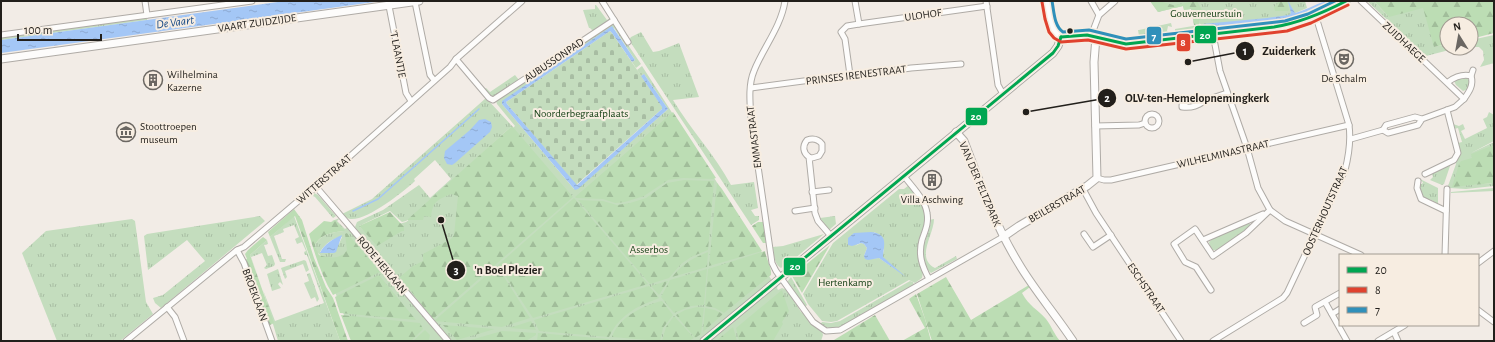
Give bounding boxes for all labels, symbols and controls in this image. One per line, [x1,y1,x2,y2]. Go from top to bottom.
street label: ULOHOF [904,7,942,23]
park label: Gouverneurstuin [1170,8,1242,19]
street label: VAART ZUIDZIJDE [217,12,298,34]
water label: De Vaart [155,13,195,31]
scale bar [18,16,101,42]
north arrow [1439,16,1479,56]
street label: ZUIDHAEGE [1381,20,1428,65]
text: N [1452,21,1462,33]
text: 100 m [24,24,52,36]
line badge: 20 [1194,25,1217,44]
unlabelled marker [1065,26,1075,36]
line badge: 7 [1146,26,1162,45]
street label: 'T LAANTJE [388,29,408,79]
text: 20 [1200,30,1211,41]
text: 7 [1152,31,1157,42]
line badge: 8 [1176,33,1191,52]
street label: AUBUSSONPAD [522,36,586,84]
text: 8 [1180,37,1186,48]
callout: Zuiderkerk [1235,39,1324,63]
text: 1 [1243,45,1247,57]
text: Zuiderkerk [1262,45,1316,57]
theatre icon: De Schalm [1333,48,1355,70]
street label: PRINSES IRENESTRAAT [805,63,907,87]
building icon: Wilhelmina Kazerne [142,69,164,91]
place label: Wilhelmina Kazerne [167,69,218,93]
place label: De Schalm [1321,73,1367,84]
callout: OLV-ten-Hemelopnemingkerk [1097,86,1277,110]
text: 2 [1104,92,1110,104]
text: OLV-ten-Hemelopnemingkerk [1125,92,1269,104]
street label: EMMASTRAAT [745,104,763,169]
line badge: 20 [965,107,988,126]
park label: Noorderbegraafplaats [534,108,628,119]
text: 20 [971,111,982,122]
museum icon: Stoottroepen museum [115,121,137,143]
place label: Stoottroepen museum [140,121,197,145]
street label: WILHELMINASTRAAT [1176,138,1271,170]
street label: VAN DER FELTZPARK [957,140,1003,229]
street label: WITTERSTRAAT [294,152,354,206]
street label: OOSTERHOUTSTRAAT [1300,164,1350,257]
building icon: Villa Aschwing [921,169,943,191]
street label: BEILERSTRAAT [1026,183,1088,225]
place label: Villa Aschwing [901,194,964,205]
street label: RODE HEKLAAN [355,234,409,296]
park label: Asserbos [630,244,668,255]
legend [1339,254,1479,326]
line badge: 20 [783,257,806,276]
callout: 'n Boel Plezier [446,258,549,282]
text: 20 [790,261,801,272]
street label: ESCHSTRAAT [1125,261,1167,316]
text: 3 [453,264,459,276]
text: 'n Boel Plezier [474,264,542,276]
text: 20 [1375,264,1387,276]
street label: BROEKLAAN [240,267,270,323]
park label: Hertenkamp [818,277,872,288]
text: 8 [1375,284,1381,296]
text: 7 [1375,304,1380,316]

